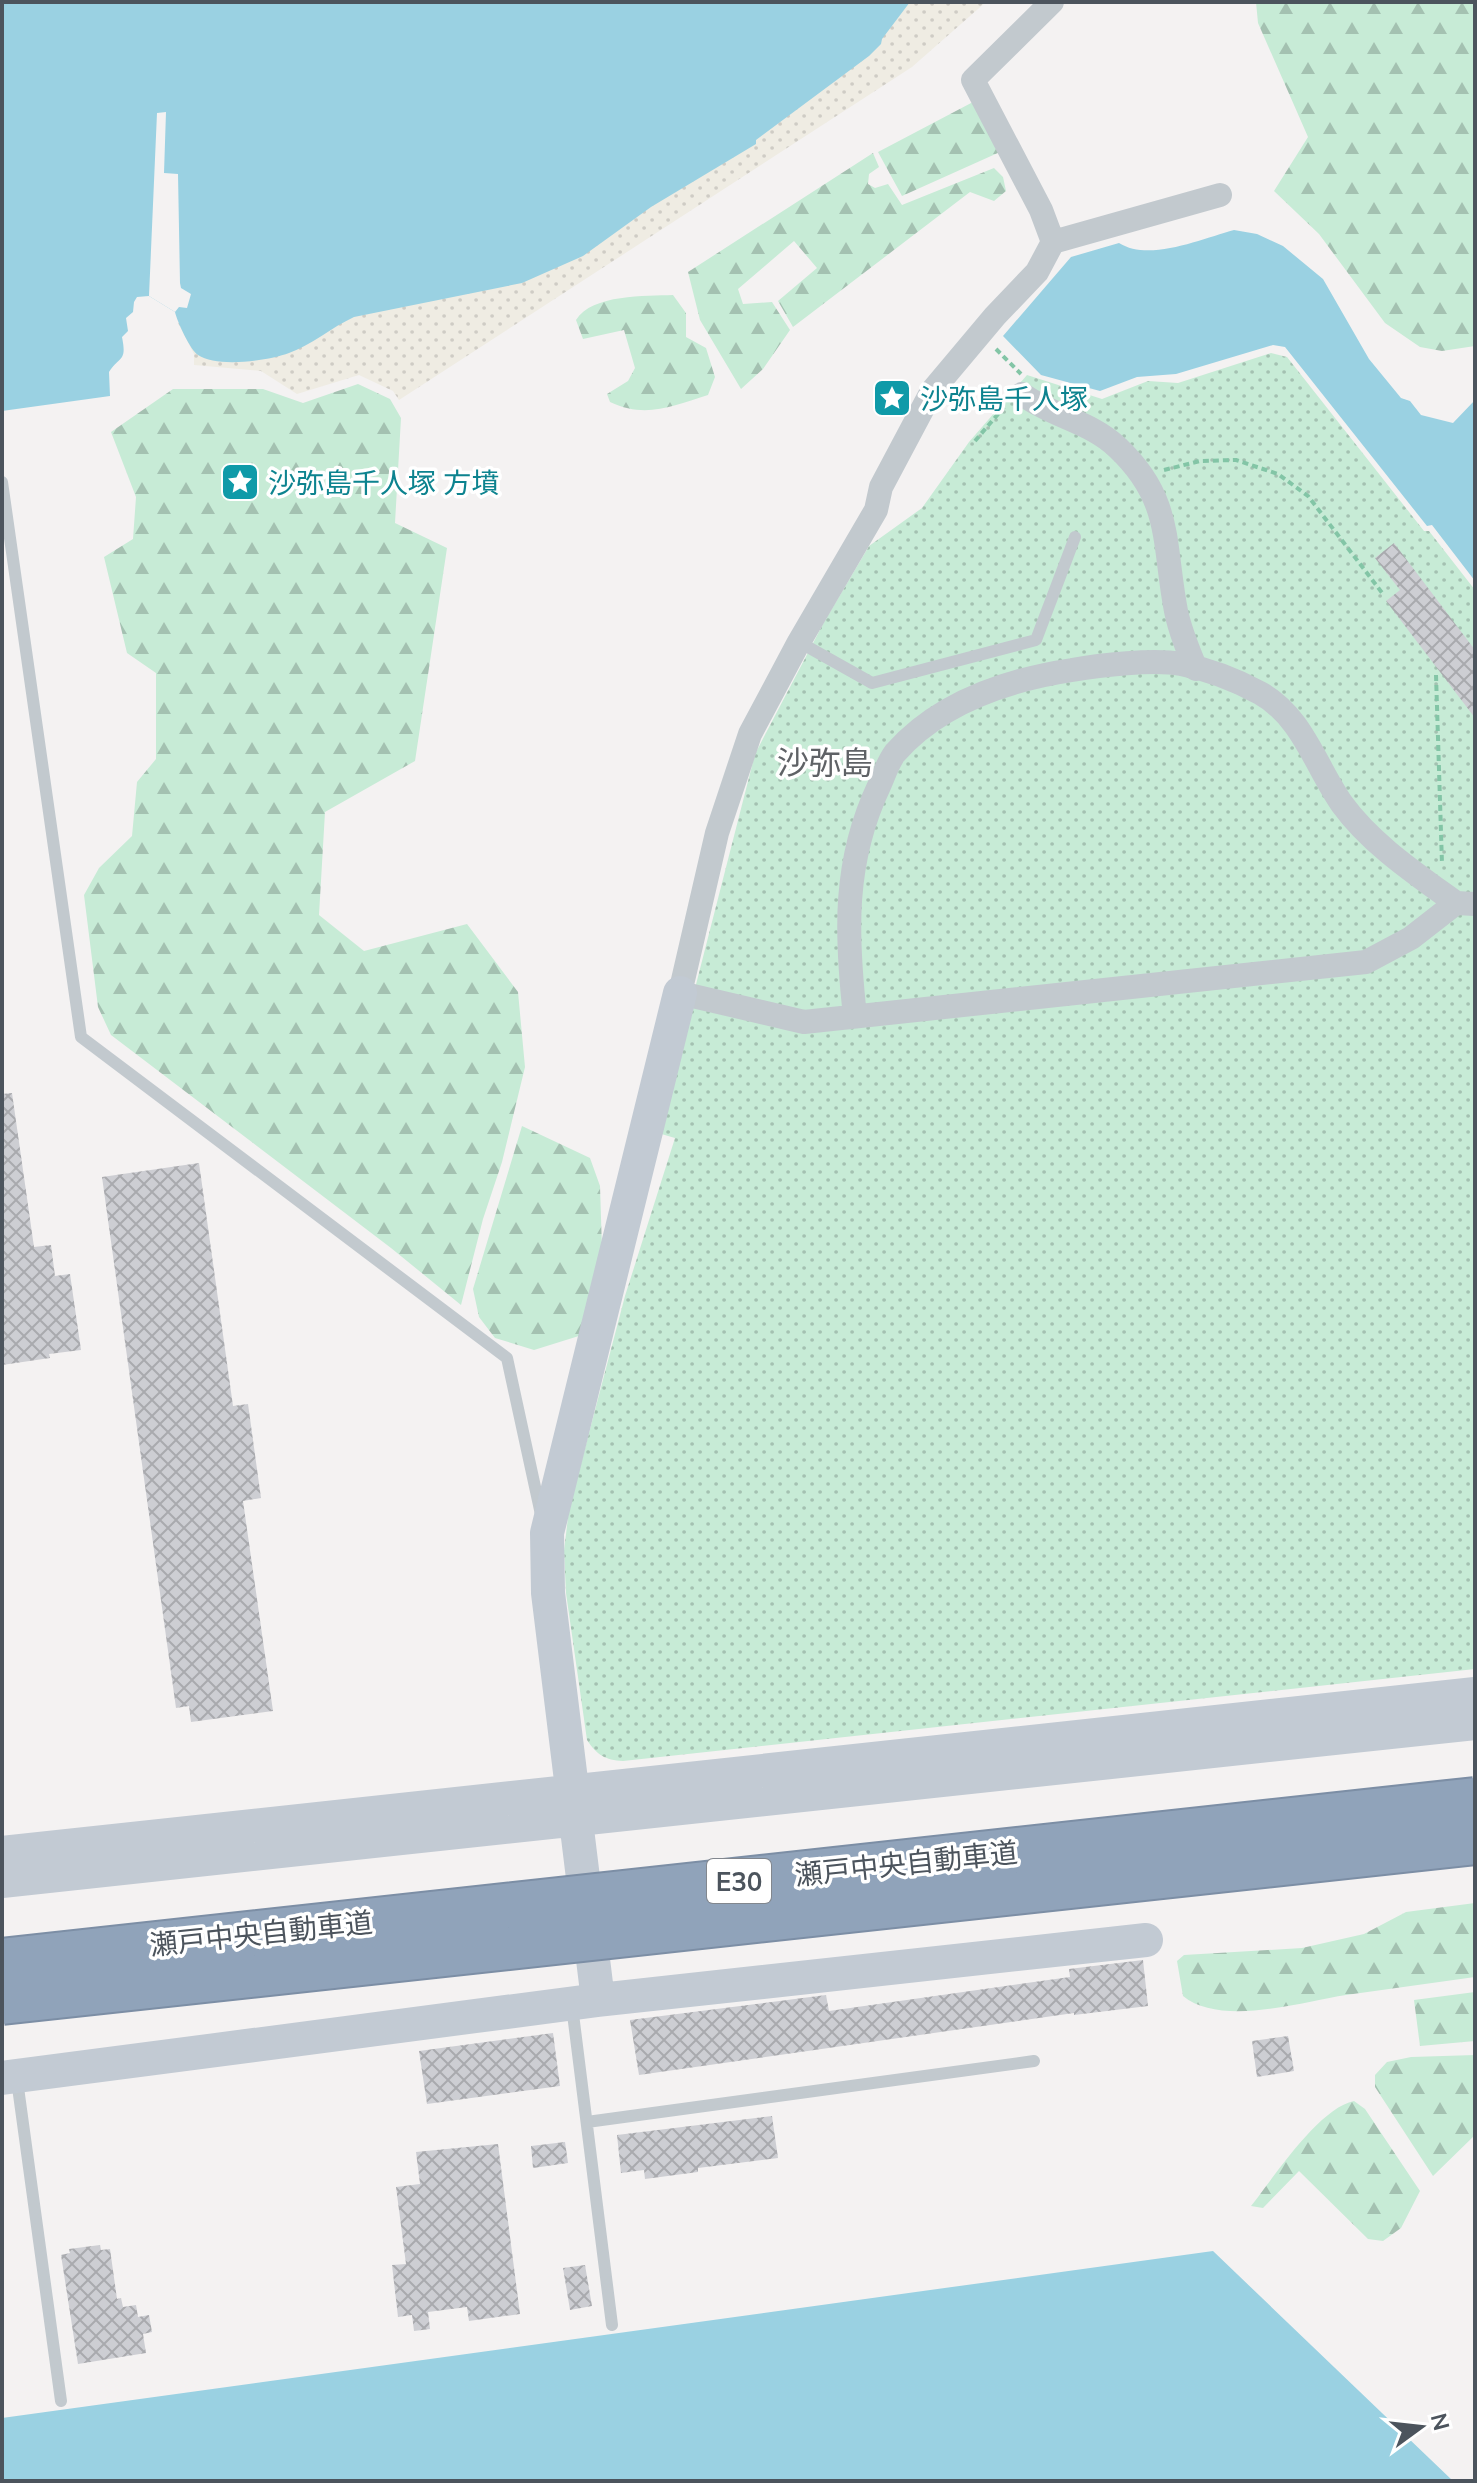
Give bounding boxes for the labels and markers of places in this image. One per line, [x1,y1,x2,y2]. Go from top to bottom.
place icon: 沙弥島千人塚 [871,377,913,419]
place label: 沙弥島千人塚 [920,381,1088,416]
place icon: 沙弥島千人塚 方墳 [219,461,261,503]
place label: 沙弥島千人塚 方墳 [268,465,499,500]

